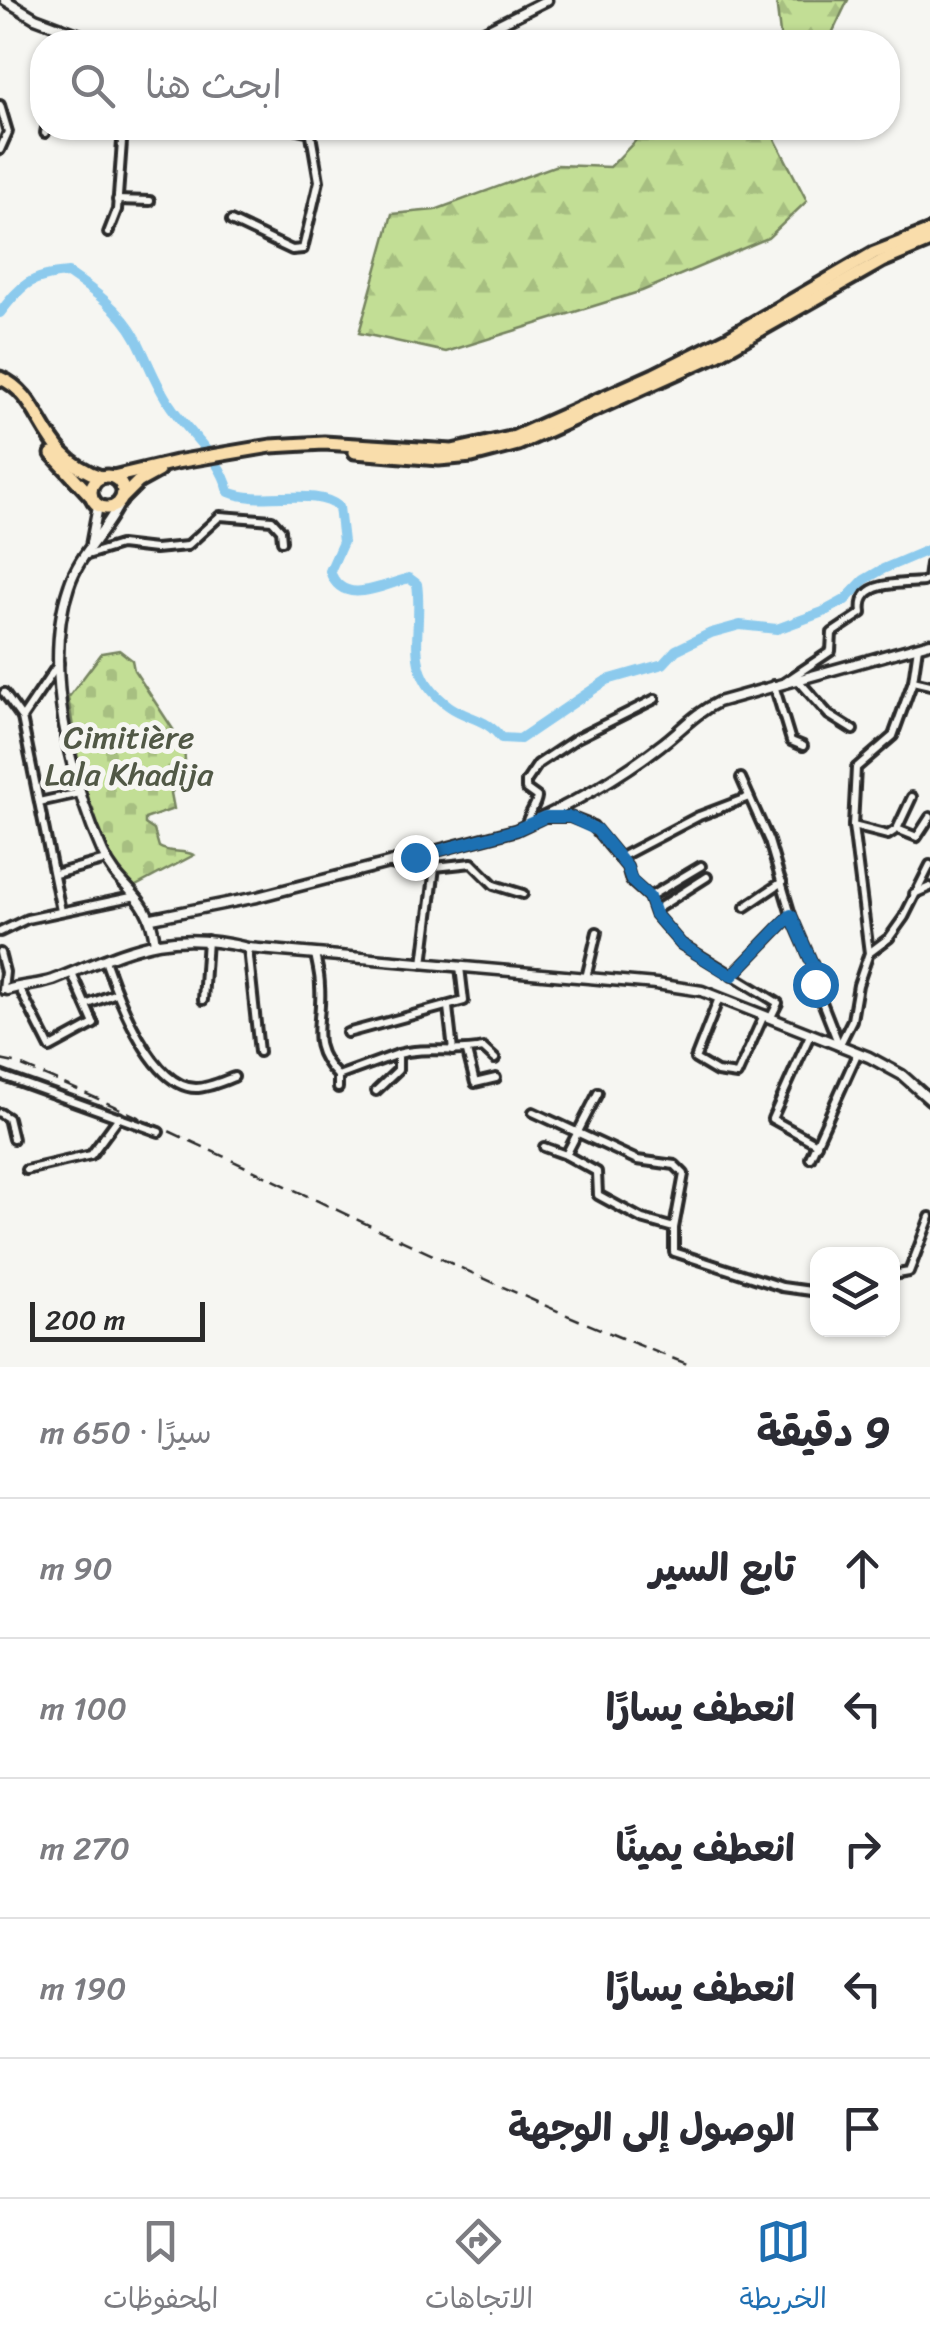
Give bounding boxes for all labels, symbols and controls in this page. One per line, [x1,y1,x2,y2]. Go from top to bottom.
search box [30,30,900,140]
text: ابحث هنا [145,52,282,119]
icon: search [65,58,120,113]
park label: Cimitière Lala Khadija [45,709,214,803]
route end [393,835,439,881]
route start [793,962,839,1008]
map controls [810,1247,900,1337]
button: layers [810,1247,900,1337]
text: 200 m [45,1295,125,1344]
scale bar [30,1297,205,1342]
text: 9 دقيقة [756,1395,890,1469]
text: سيرًا · 650 m [40,1404,212,1461]
text: تابع السير [650,1535,795,1602]
text: 90 m [40,1540,113,1597]
icon: ahead [835,1541,890,1596]
text: انعطف يسارًا [606,1675,795,1742]
text: 100 m [40,1680,127,1737]
icon: left [835,1681,890,1736]
text: انعطف يمينًا [615,1815,795,1882]
text: 270 m [40,1820,130,1877]
icon: right [835,1821,890,1876]
text: انعطف يسارًا [606,1955,795,2022]
text: 190 m [40,1960,127,2017]
icon: left [835,1961,890,2016]
text: الوصول إلى الوجهة [508,2095,795,2162]
icon: arrive [835,2101,890,2156]
tab: المحفوظات [103,2214,219,2323]
tab: الاتجاهات [425,2214,533,2323]
tab: الخريطة [739,2214,827,2323]

